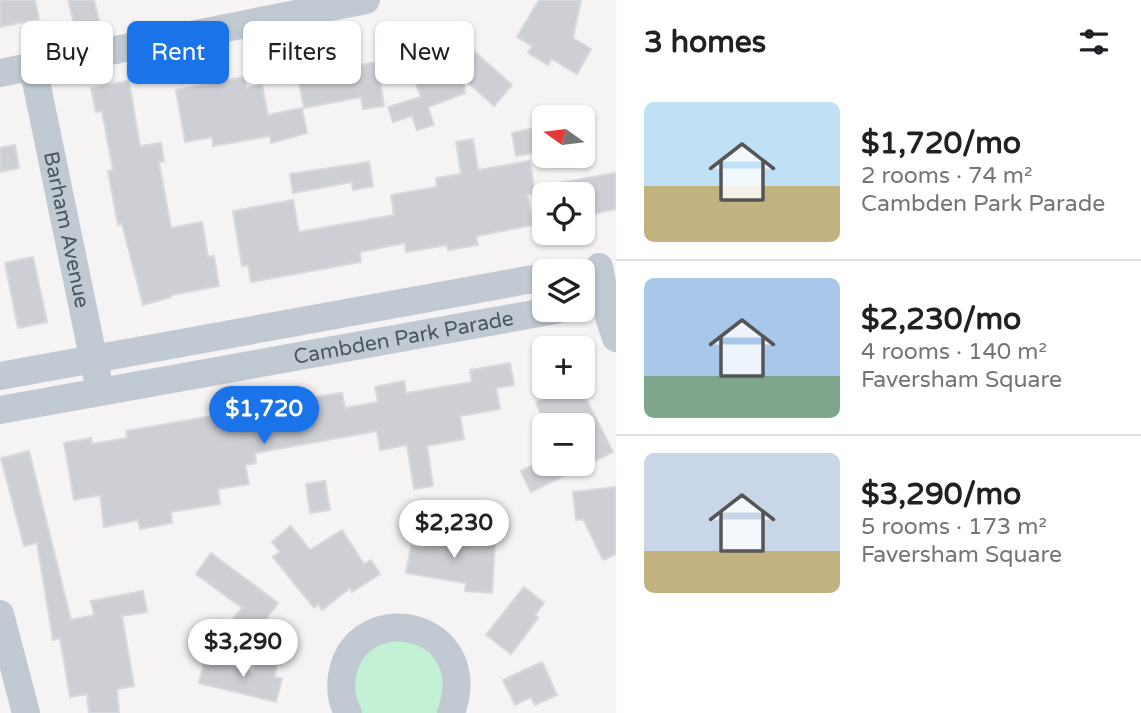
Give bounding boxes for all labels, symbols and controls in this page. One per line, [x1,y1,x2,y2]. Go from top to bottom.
chip: Buy [21,21,113,84]
chip: Rent [127,21,229,84]
chip: Filters [243,21,361,84]
chip: New [375,21,474,84]
icon: filters [1075,23,1113,61]
text: 3 homes [644,24,766,61]
north arrow [532,105,595,168]
map controls [532,105,595,476]
text: $1,720/mo [861,125,1021,162]
icon: home [700,130,784,214]
street label: Barham Avenue [38,149,95,310]
text: 2 rooms · 74 m² [861,162,1032,190]
button: locate [532,182,595,245]
text: Cambden Park Parade [861,190,1105,218]
button: layers [532,259,595,322]
text: $2,230/mo [861,301,1021,338]
street label: Cambden Park Parade [292,306,516,370]
icon: home [700,306,784,390]
button: + [532,336,595,399]
text: 4 rooms · 140 m² [861,338,1047,366]
text: Faversham Square [861,366,1062,394]
pin: $1,720 [207,386,321,446]
text: $1,720 [225,395,303,423]
button: − [532,413,595,476]
text: $3,290/mo [861,476,1021,513]
icon: home [700,481,784,565]
pin: $2,230 [397,500,511,560]
text: $2,230 [415,509,493,537]
text: 5 rooms · 173 m² [861,513,1047,541]
text: Faversham Square [861,541,1062,569]
pin: $3,290 [186,620,300,679]
text: $3,290 [204,628,282,656]

